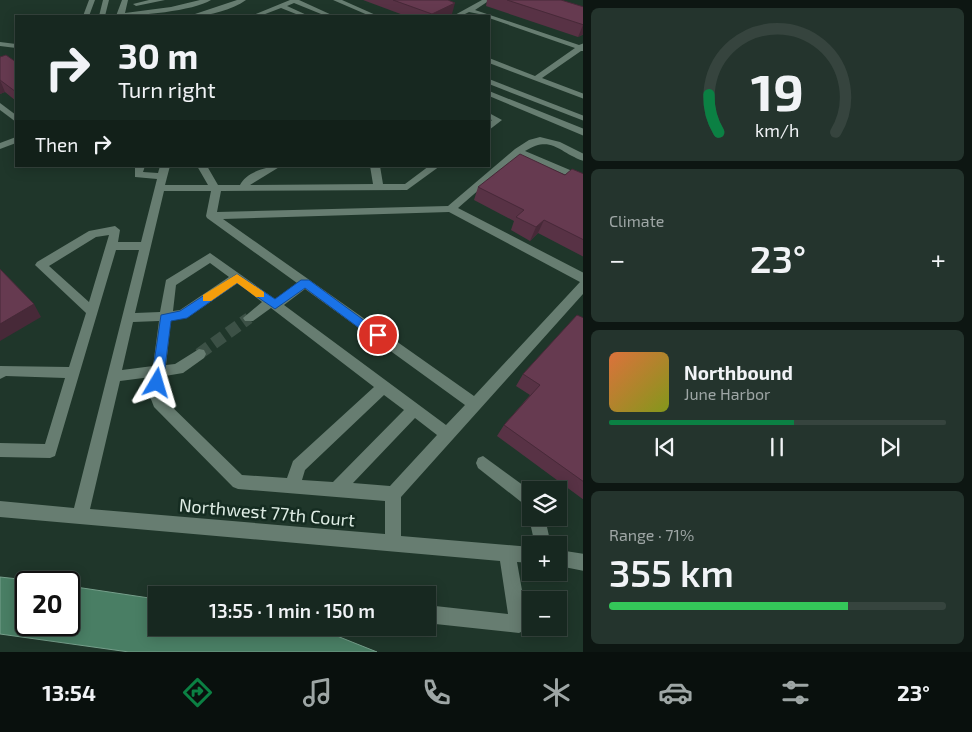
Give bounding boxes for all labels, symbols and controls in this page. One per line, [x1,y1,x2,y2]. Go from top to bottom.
text: 30 m [118,34,198,76]
icon: right [35,35,100,100]
text: 19 [751,59,804,121]
text: Turn right [118,76,216,102]
text: km/h [755,119,800,141]
icon: right [88,130,116,158]
text: Then [35,133,78,156]
text: Climate [609,211,664,230]
text: 23° [750,235,806,281]
text: − [609,242,625,276]
text: + [931,242,946,276]
pin [357,314,399,356]
icon: arrive [364,321,392,349]
position arrow [130,356,182,408]
text: Northbound [684,361,793,384]
text: June Harbor [684,384,771,403]
icon: previous [651,433,679,461]
icon: pause [763,433,791,461]
icon: next [876,433,904,461]
map controls [522,481,567,636]
button: layers [522,481,567,526]
street label: Northwest 77th Court [178,493,356,531]
text: Range · 71% [609,525,694,544]
button: + [522,536,567,581]
text: 355 km [609,549,734,595]
speed limit sign: 20 [15,571,80,636]
button: − [522,591,567,636]
text: 13:55 · 1 min · 150 m [209,599,375,622]
icon: directions [180,675,215,710]
icon: music [300,675,335,710]
icon: phone [419,675,454,710]
icon: climate [539,675,574,710]
icon: car [658,675,693,710]
icon: filters [778,675,813,710]
text: 13:54 [42,679,96,705]
text: 23° [897,679,930,705]

